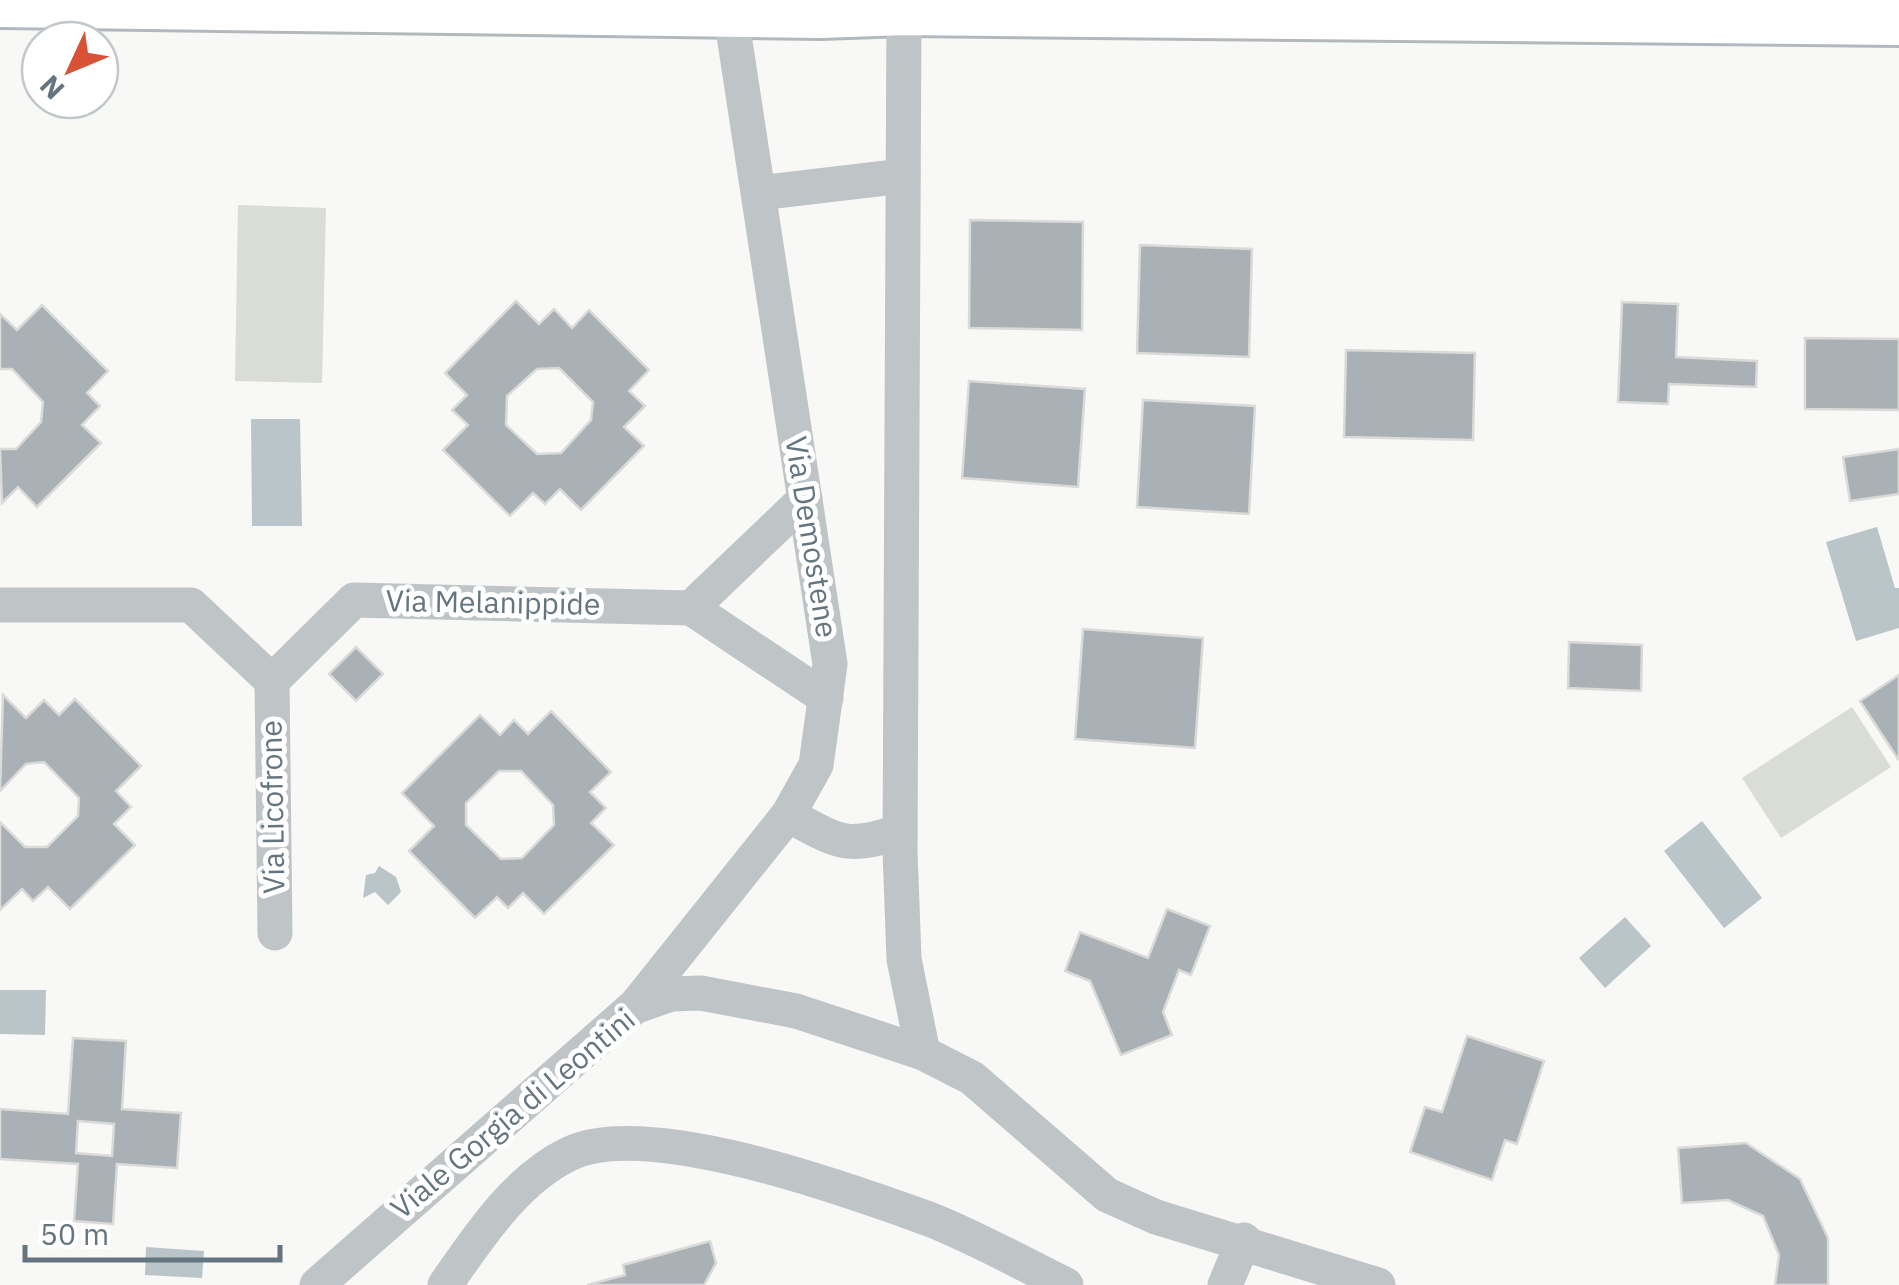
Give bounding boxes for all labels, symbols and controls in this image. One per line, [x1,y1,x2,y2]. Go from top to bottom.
north arrow [20,20,120,120]
text: N [31,68,72,108]
street label: Via Demostene [777,433,848,640]
street label: Via Melanippide [385,580,601,623]
street label: Via Licofrone [250,720,293,894]
street label: Viale Gorgia di Leontini [382,999,642,1227]
scale bar [25,1200,280,1262]
text: 50 m [40,1214,109,1253]

